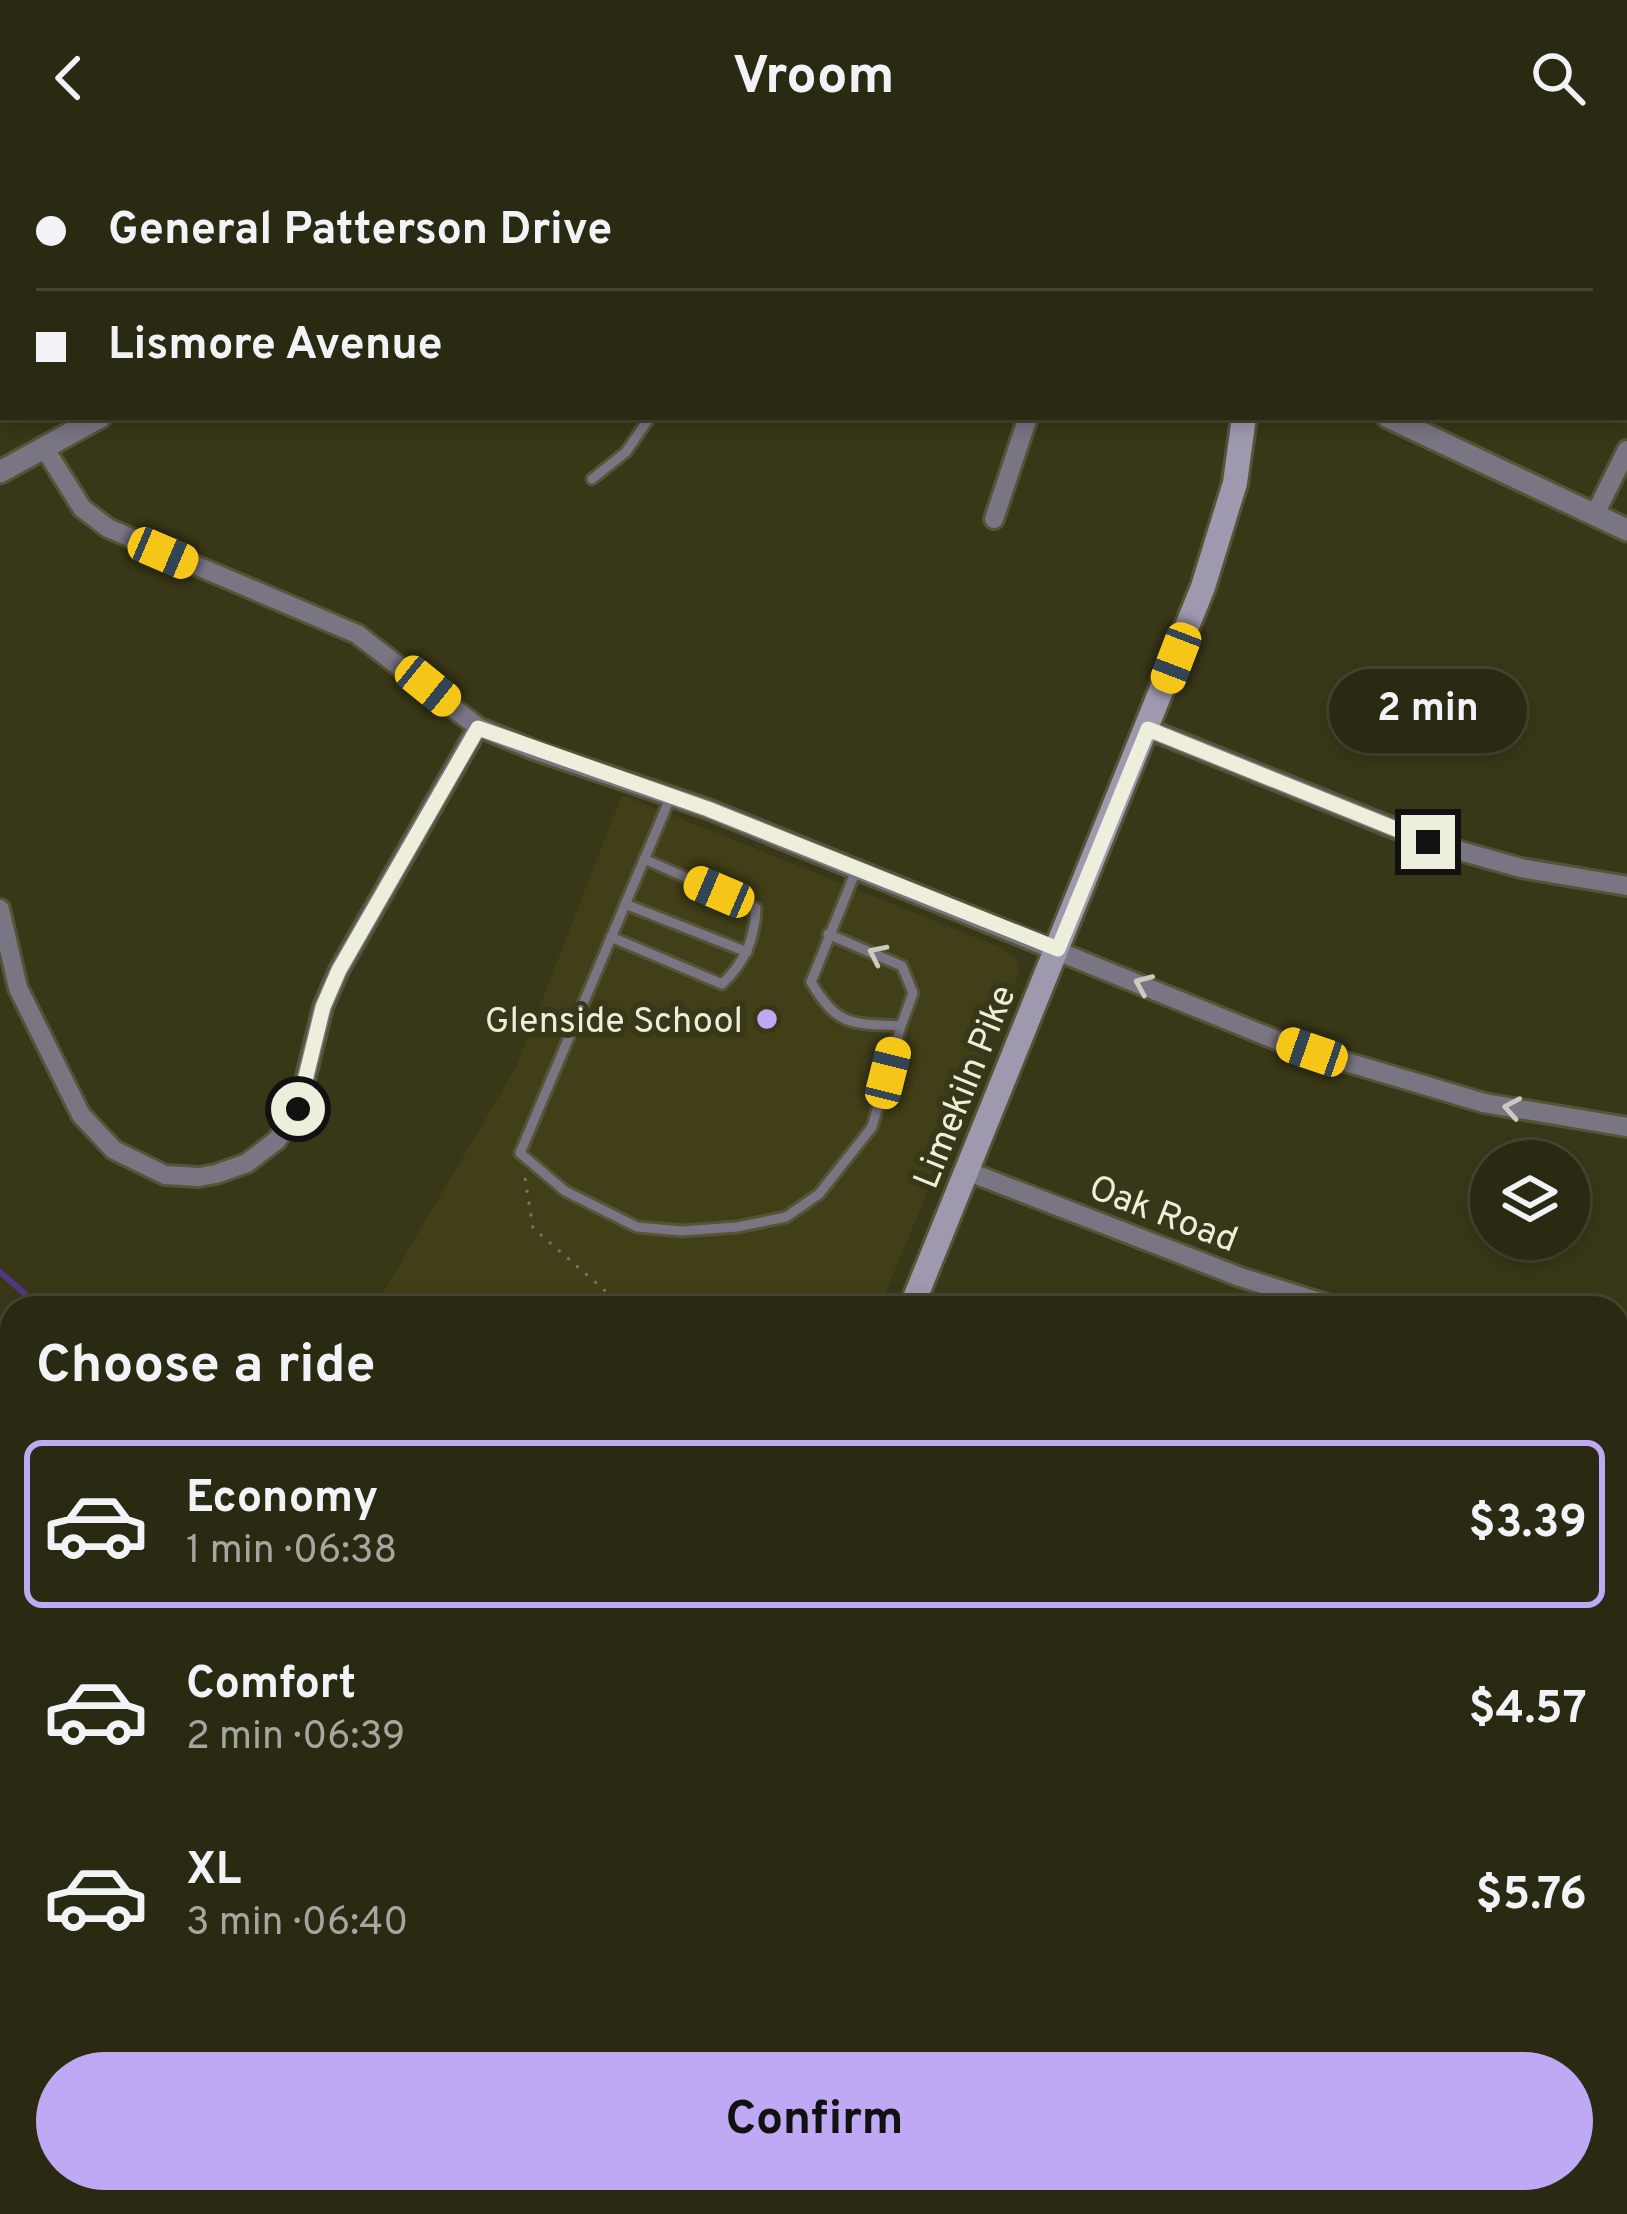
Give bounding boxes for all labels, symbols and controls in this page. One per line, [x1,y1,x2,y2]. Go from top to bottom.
text: Vroom [732,44,895,113]
icon: back [36,45,102,111]
icon: search [1525,45,1591,111]
text: General Patterson Drive [108,203,612,260]
text: Lismore Avenue [108,318,443,375]
car [123,522,203,584]
car [1146,618,1206,698]
car [389,649,467,723]
callout: 2 min [1329,668,1527,752]
text: 2 min [1377,686,1479,735]
route end [1401,815,1455,869]
car [679,861,759,923]
one-way arrow [868,945,889,968]
one-way arrow [1133,974,1154,998]
street label: Limekiln Pike [905,979,1028,1196]
place label: Glenside School [485,1000,743,1046]
marker: Glenside School [754,1006,780,1032]
car [1272,1023,1352,1081]
car [862,1034,914,1112]
route start [271,1082,325,1136]
one-way arrow [1502,1096,1522,1122]
map controls [1470,1140,1590,1260]
button: layers [1470,1140,1590,1260]
street label: Oak Road [1082,1166,1243,1265]
text: Choose a ride [36,1333,376,1402]
icon: car [42,1470,150,1578]
text: Economy [186,1471,378,1528]
text: $3.39 [1468,1496,1587,1553]
text: 1 min · 06:38 [186,1528,397,1577]
icon: car [42,1656,150,1764]
text: Comfort [186,1657,356,1714]
text: $4.57 [1468,1682,1587,1739]
text: 2 min · 06:39 [186,1714,405,1763]
icon: car [42,1842,150,1950]
text: XL [186,1843,241,1900]
text: $5.76 [1476,1868,1587,1925]
text: 3 min · 06:40 [186,1900,408,1949]
button: Confirm [36,2052,1593,2190]

